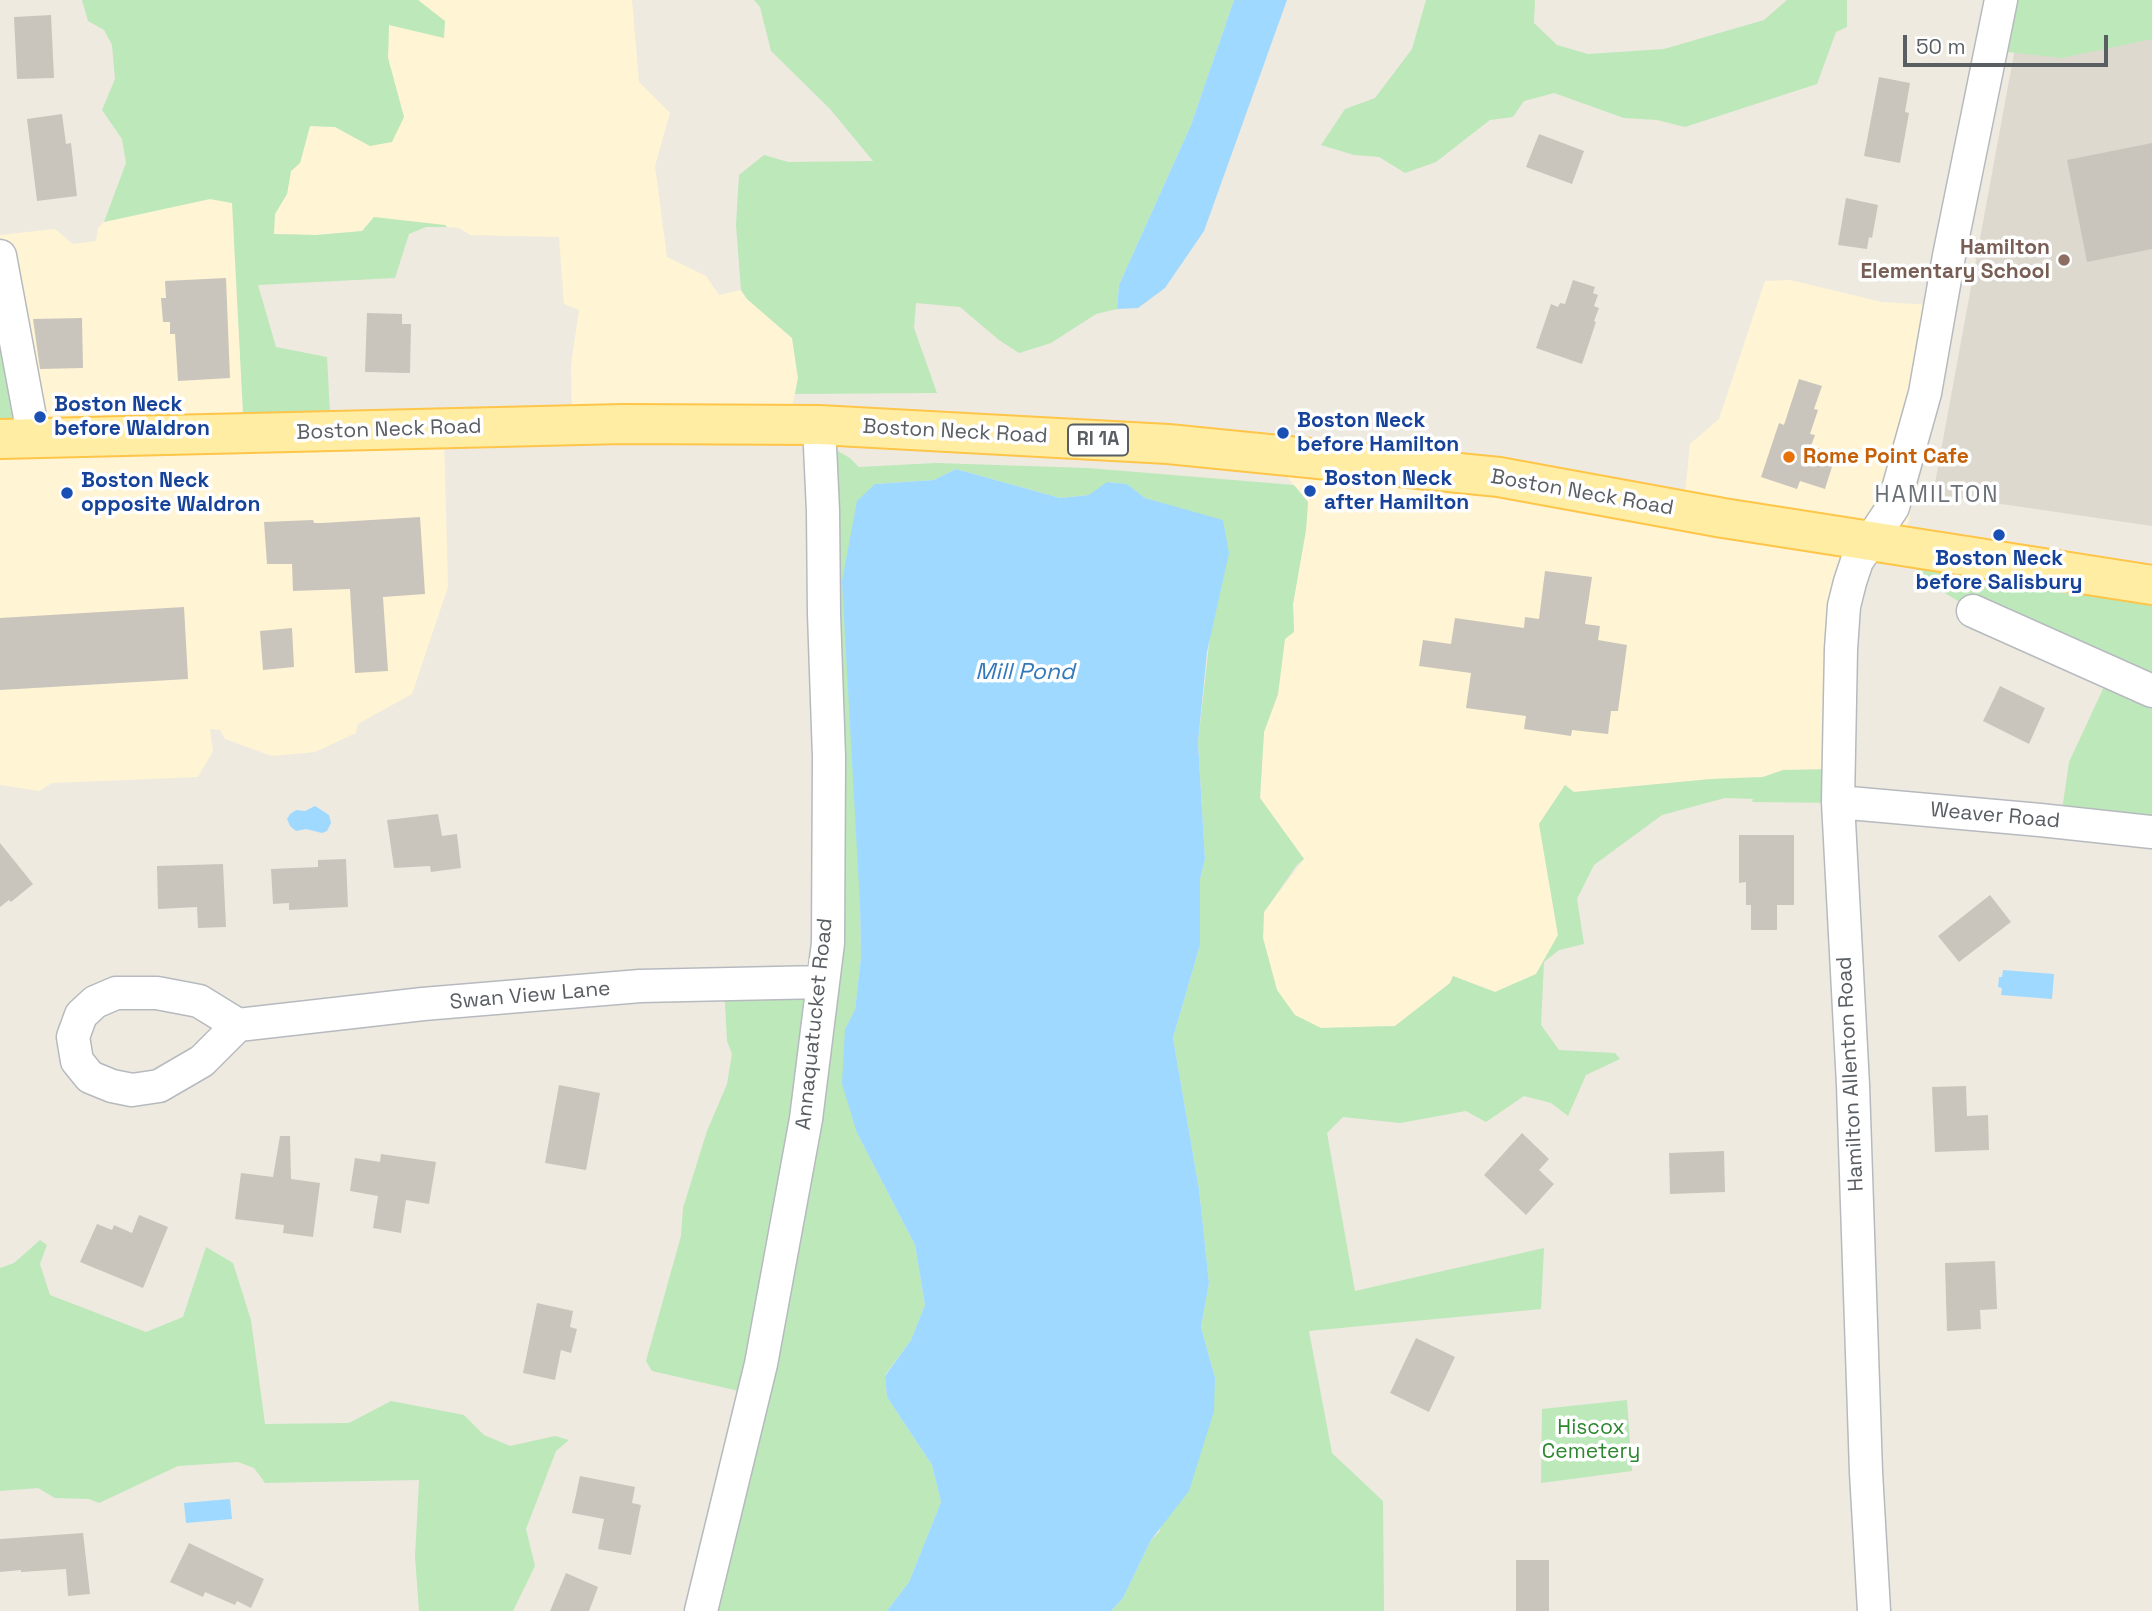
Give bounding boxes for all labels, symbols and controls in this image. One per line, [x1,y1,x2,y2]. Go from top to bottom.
scale bar [1907,21,2112,65]
text: 50 m [1916,33,1966,60]
place label: Hamilton Elementary School [1860,235,2050,285]
marker: Hamilton Elementary School [2056,252,2072,268]
place label: Boston Neck before Waldron [54,392,210,442]
place label: Boston Neck before Hamilton [1297,408,1459,458]
marker: Boston Neck before Waldron [32,409,48,425]
street label: Boston Neck Road [296,414,482,446]
street label: Boston Neck Road [862,415,1048,449]
road number: RI 1A [1068,424,1128,456]
marker: Boston Neck before Hamilton [1275,425,1291,441]
place label: Rome Point Cafe [1803,444,1969,470]
marker: Rome Point Cafe [1781,449,1797,465]
street label: Boston Neck Road [1489,464,1675,522]
place label: Boston Neck after Hamilton [1324,466,1469,516]
place label: Boston Neck opposite Waldron [81,468,260,518]
district label: HAMILTON [1875,482,1999,510]
marker: Boston Neck after Hamilton [1302,483,1318,499]
marker: Boston Neck opposite Waldron [59,485,75,501]
marker: Boston Neck before Salisbury [1991,527,2007,543]
place label: Boston Neck before Salisbury [1916,546,2082,596]
water label: Mill Pond [975,659,1075,687]
street label: Weaver Road [1929,798,2061,834]
street label: Annaquatucket Road [791,917,839,1131]
street label: Hamilton Allenton Road [1832,956,1870,1192]
street label: Swan View Lane [449,976,611,1016]
park label: Hiscox Cemetery [1542,1415,1640,1465]

